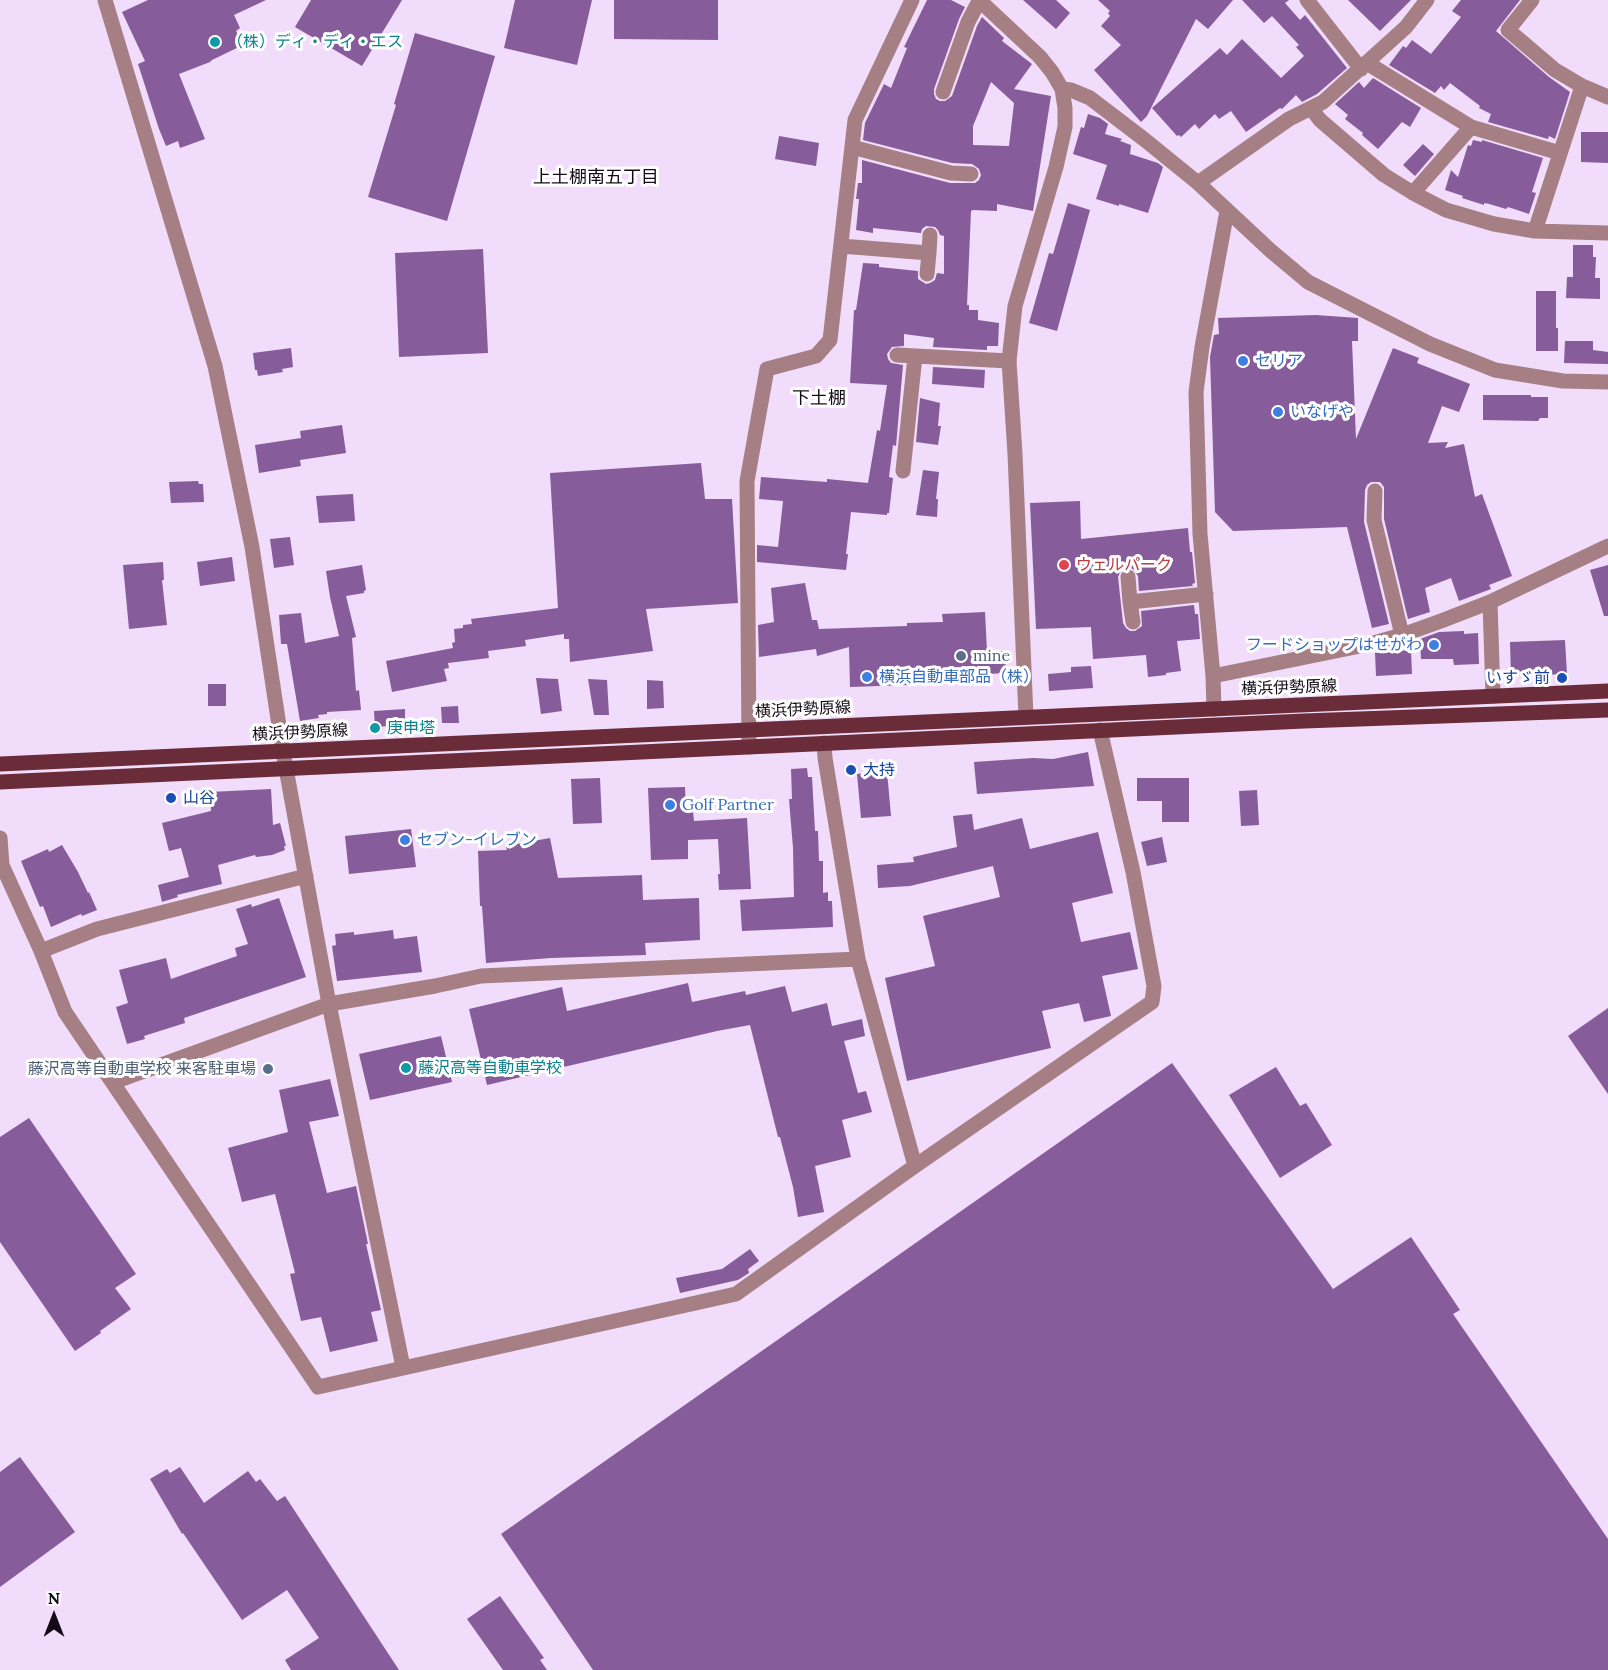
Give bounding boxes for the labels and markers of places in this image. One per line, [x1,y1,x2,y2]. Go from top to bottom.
place label: （株）ディ・ディ・エス [227,32,403,52]
marker: （株）ディ・ディ・エス [208,35,222,49]
place label: セリア [1255,351,1303,371]
marker: セリア [1236,354,1250,368]
place label: いなげや [1290,402,1354,422]
marker: いなげや [1271,405,1285,419]
place label: ウェルパーク [1076,555,1172,575]
marker: ウェルパーク [1057,558,1071,572]
place label: フードショップはせがわ [1246,635,1422,655]
marker: フードショップはせがわ [1427,638,1441,652]
place label: mine [973,646,1010,666]
marker: mine [954,649,968,663]
place label: 横浜自動車部品（株） [879,667,1039,687]
place label: いすゞ前 [1486,668,1550,688]
marker: 横浜自動車部品（株） [860,670,874,684]
marker: いすゞ前 [1555,671,1569,685]
place label: 庚申塔 [387,718,435,738]
marker: 庚申塔 [368,721,382,735]
place label: 大持 [863,760,895,780]
marker: 大持 [844,763,858,777]
place label: 山谷 [183,788,215,808]
marker: 山谷 [164,791,178,805]
place label: Golf Partner [682,795,774,815]
marker: Golf Partner [663,798,677,812]
place label: セブン-イレブン [417,830,537,850]
marker: セブン-イレブン [398,833,412,847]
place label: 藤沢高等自動車学校 [418,1058,562,1078]
place label: 藤沢高等自動車学校 来客駐車場 [28,1059,256,1079]
marker: 藤沢高等自動車学校 [399,1061,413,1075]
marker: 藤沢高等自動車学校 来客駐車場 [261,1062,275,1076]

